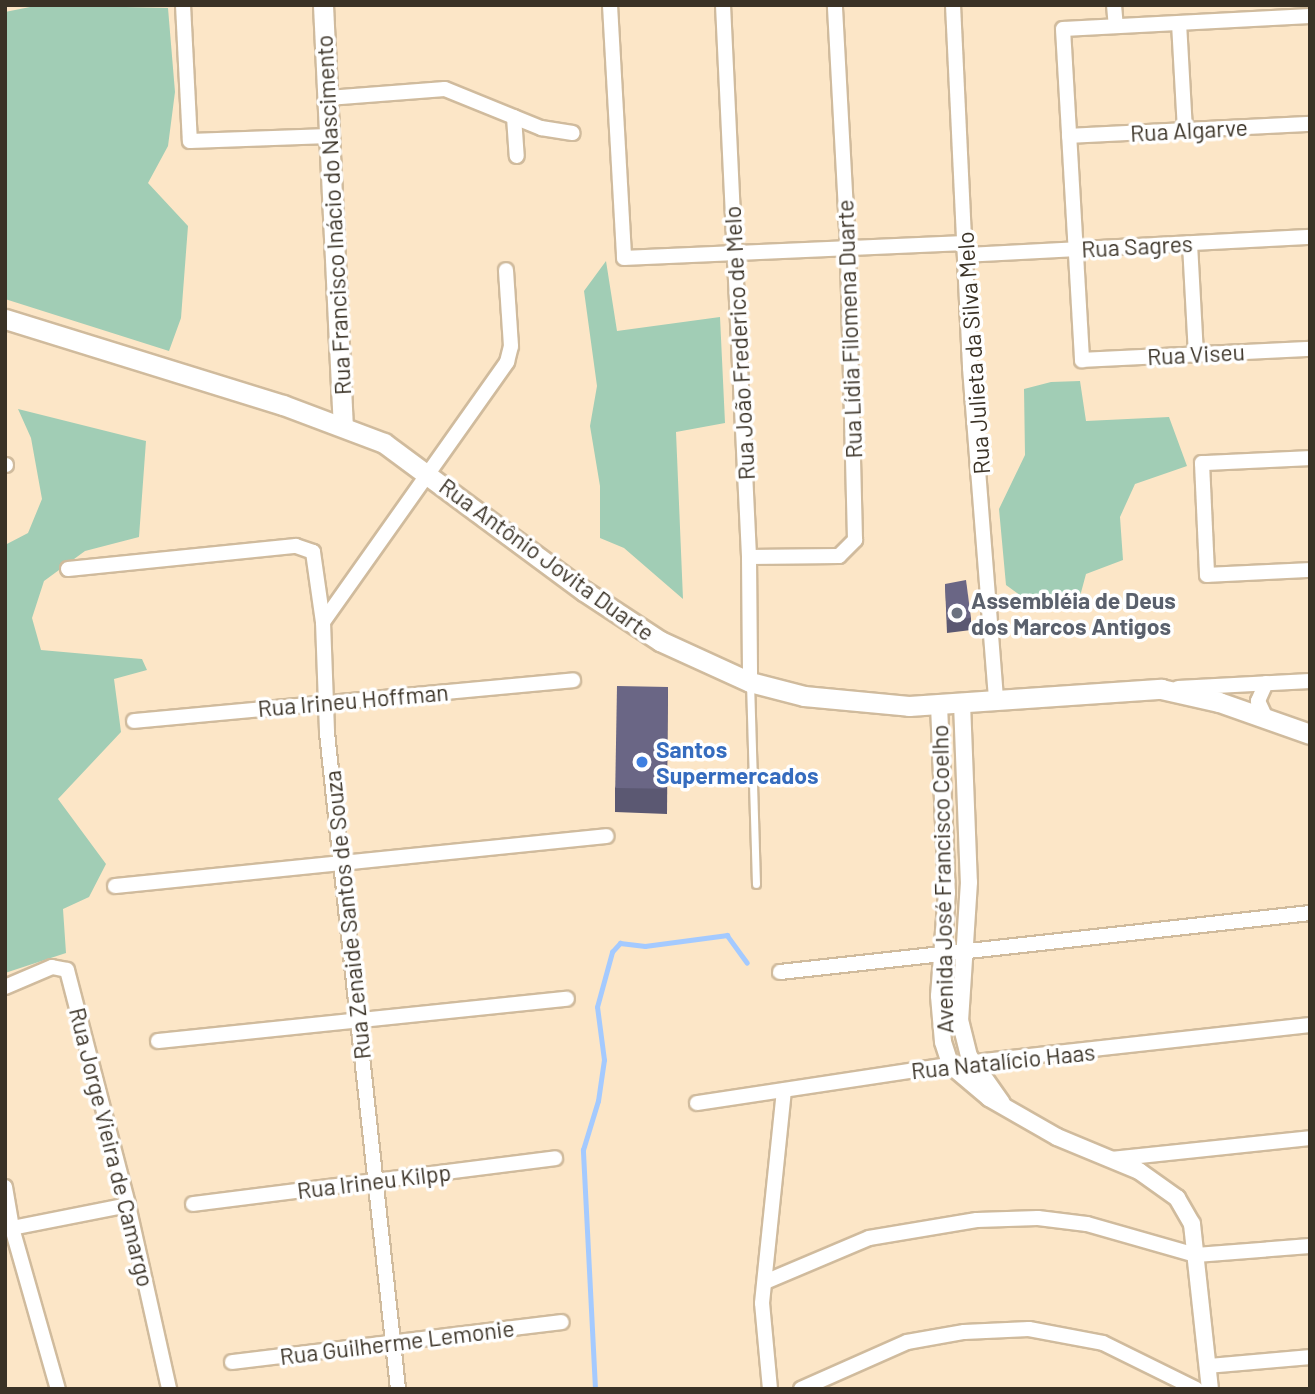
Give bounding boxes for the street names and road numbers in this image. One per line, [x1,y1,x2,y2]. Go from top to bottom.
street label: Rua Francisco Inácio do Nascimento [310,34,356,396]
street label: Rua Algarve [1129,113,1249,147]
street label: Rua Lídia Filomena Duarte [831,199,867,459]
street label: Rua João Frederico de Melo [718,205,760,481]
street label: Rua Sagres [1081,229,1193,263]
street label: Rua Julieta da Silva Melo [951,231,995,475]
street label: Rua Viseu [1146,338,1246,370]
street label: Rua Antônio Jovita Duarte [434,472,660,646]
street label: Rua Irineu Hoffman [256,678,450,722]
street label: Avenida José Francisco Coelho [926,724,958,1034]
street label: Rua Zenaide Santos de Souza [318,769,376,1061]
street label: Rua Jorge Vieira de Camargo [64,1005,160,1289]
street label: Rua Natalício Haas [910,1038,1096,1084]
street label: Rua Irineu Kilpp [295,1158,453,1204]
street label: Rua Guilherme Lemonie [278,1314,516,1370]

